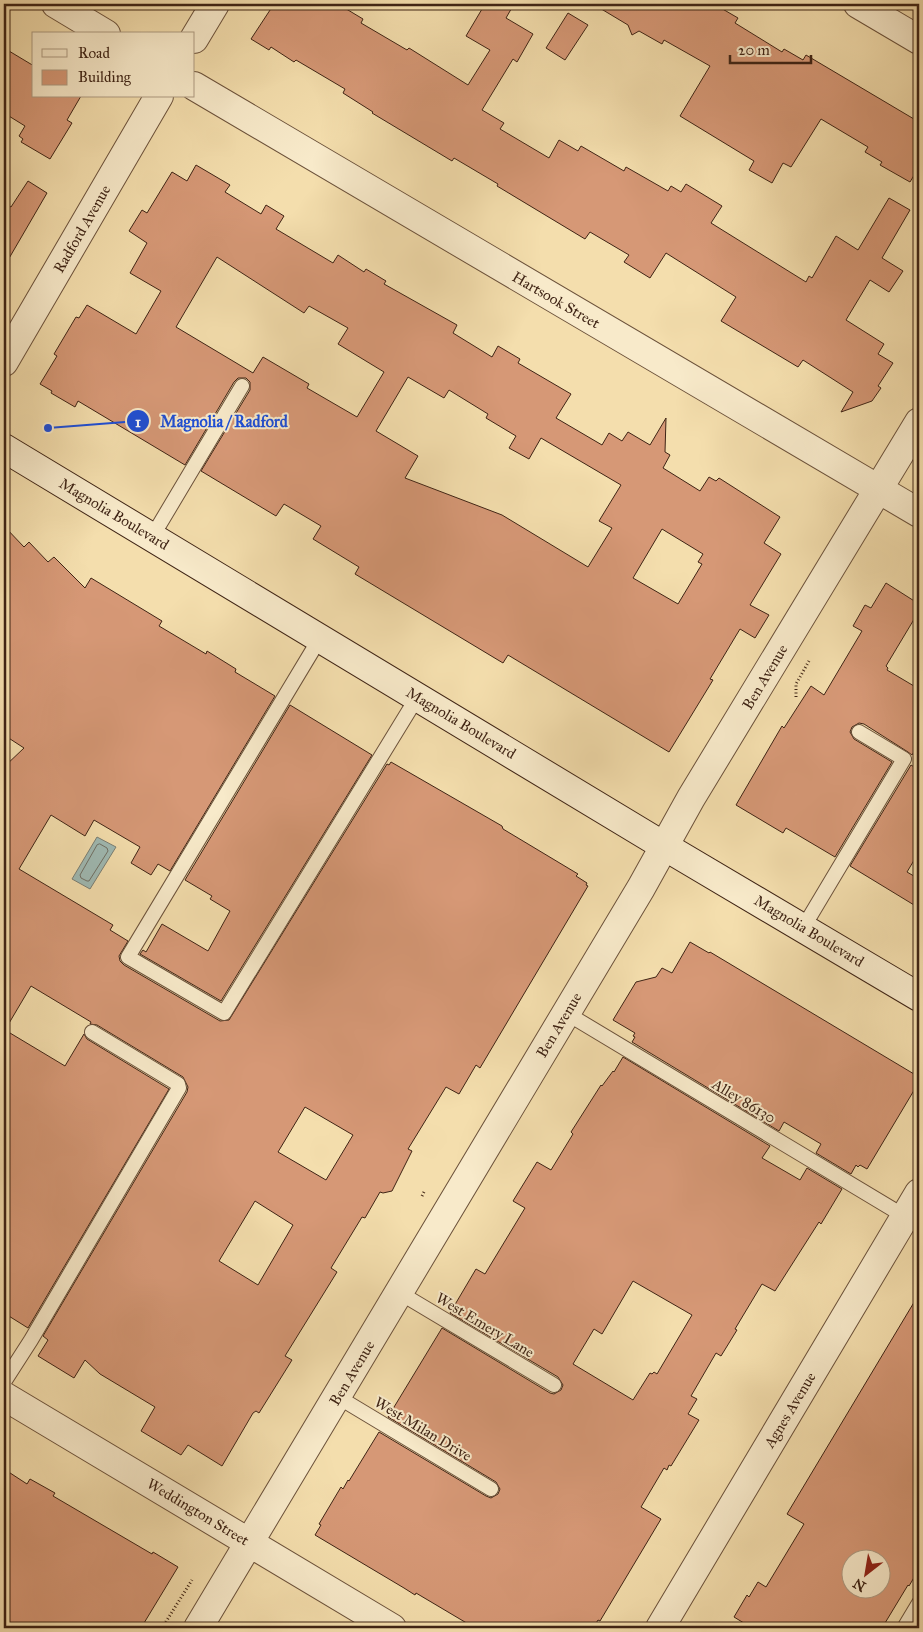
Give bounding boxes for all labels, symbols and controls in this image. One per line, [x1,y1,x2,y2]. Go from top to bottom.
legend [32,32,195,98]
scale bar [730,32,812,64]
text: 20 m [738,41,770,59]
text: Road [78,44,110,62]
text: Building [78,68,132,86]
street label: Radford Avenue [50,182,114,276]
street label: Hartsook Street [509,268,604,333]
callout: Magnolia / Radford [125,406,298,437]
text: Magnolia / Radford [160,412,289,432]
text: 1 [135,413,141,431]
street label: Magnolia Boulevard [56,474,172,554]
street label: Ben Avenue [739,641,791,713]
street label: Magnolia Boulevard [403,683,519,763]
street label: Magnolia Boulevard [751,891,867,971]
street label: Ben Avenue [533,989,585,1061]
street label: Alley 86130 [708,1075,779,1127]
street label: West Emery Lane [433,1289,537,1361]
street label: Ben Avenue [326,1337,378,1409]
street label: Agnes Avenue [760,1369,820,1452]
street label: West Milan Drive [371,1393,475,1465]
street label: Weddington Street [144,1474,253,1550]
north arrow [840,1550,890,1600]
text: N [850,1574,869,1595]

